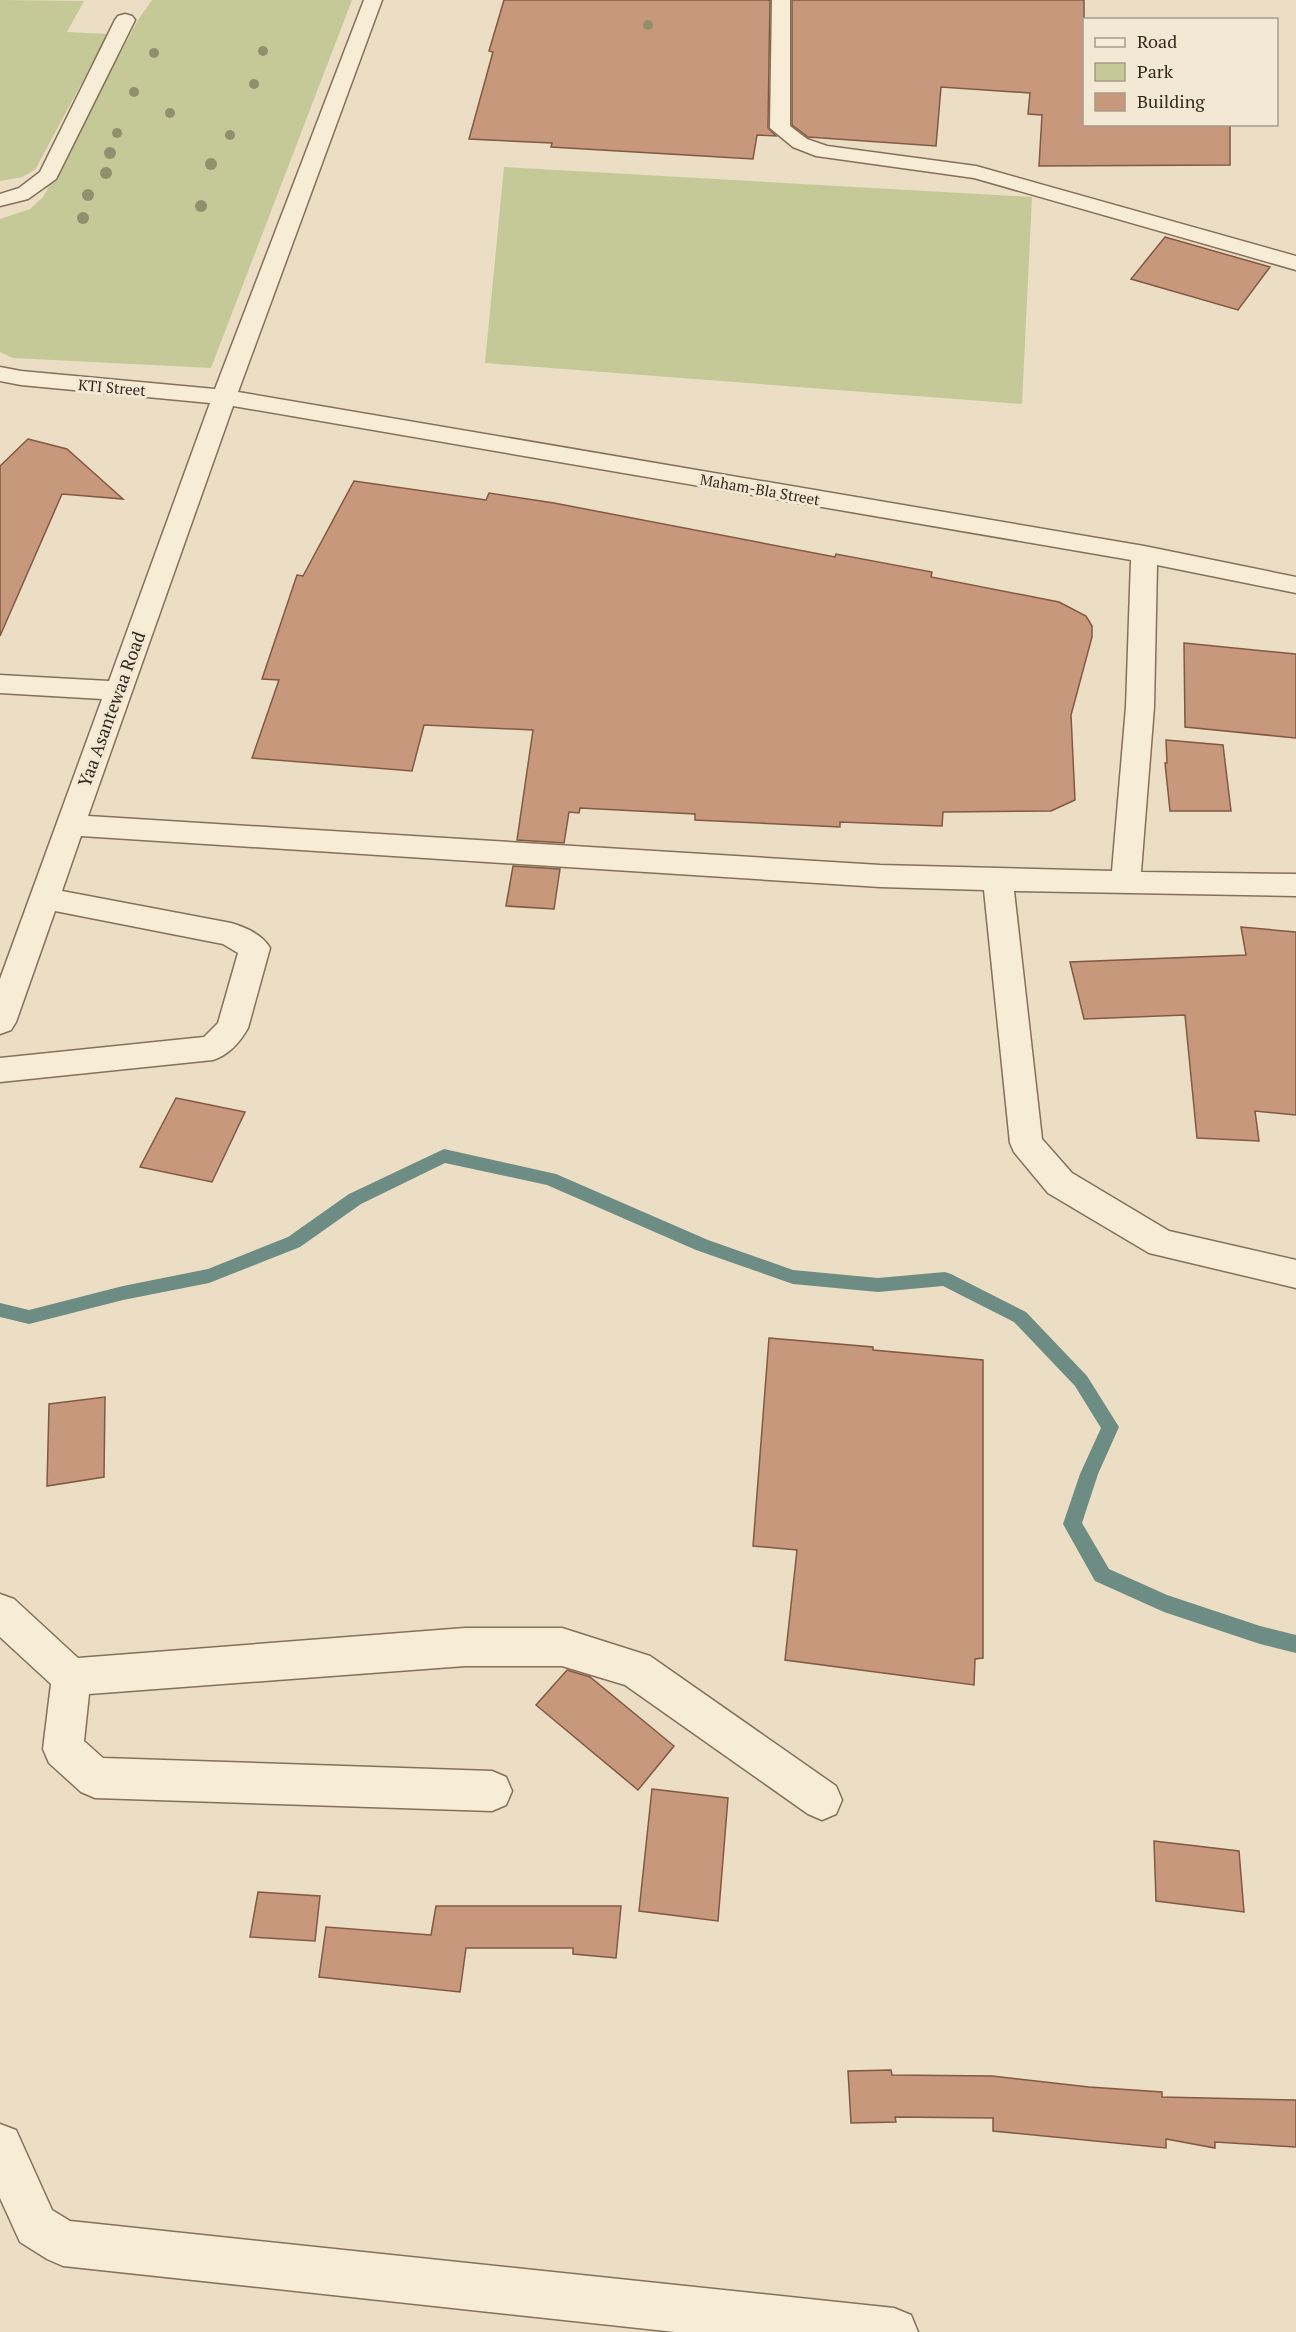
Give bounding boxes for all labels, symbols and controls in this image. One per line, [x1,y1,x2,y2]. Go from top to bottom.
legend [1083,18,1278,126]
text: Road [1137,29,1177,53]
text: Park [1137,59,1174,83]
text: Building [1137,89,1205,113]
street label: KTI Street [77,374,147,400]
street label: Maham-Bla Street [699,469,822,509]
street label: Yaa Asantewaa Road [72,628,150,790]

